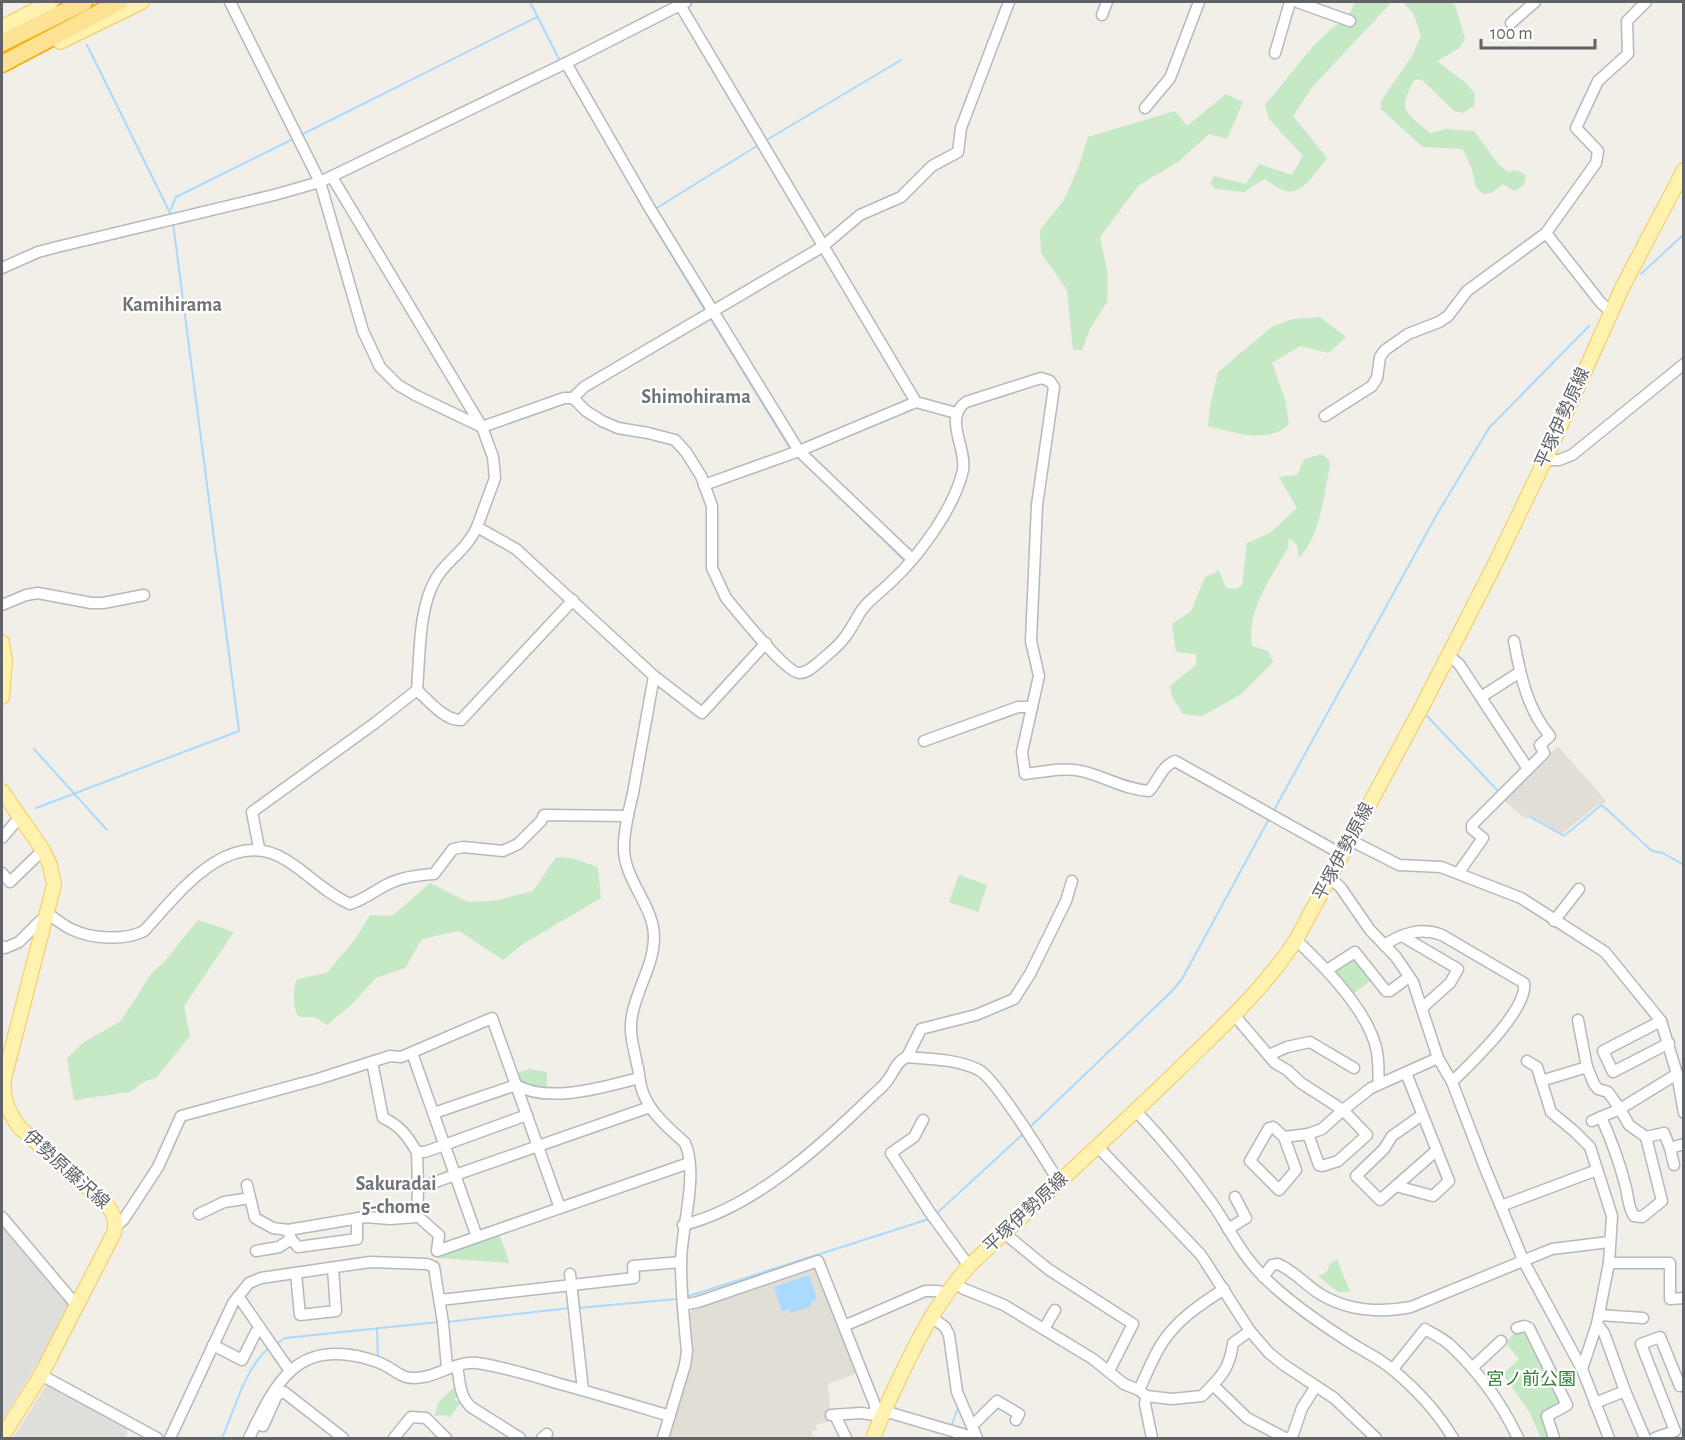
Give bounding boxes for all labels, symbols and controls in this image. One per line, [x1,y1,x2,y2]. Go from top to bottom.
scale bar [1481,12,1595,50]
text: 100 m [1490,25,1533,43]
district label: Kamihirama [122,295,222,315]
street label: 平塚伊勢原線 [1531,364,1593,471]
district label: Shimohirama [641,387,751,407]
street label: 平塚伊勢原線 [1309,799,1377,904]
street label: 伊勢原藤沢線 [20,1126,113,1213]
street label: 平塚伊勢原線 [979,1168,1072,1256]
district label: Sakuradai 5-chome [355,1174,437,1217]
park label: 宮ノ前公園 [1486,1369,1576,1389]

